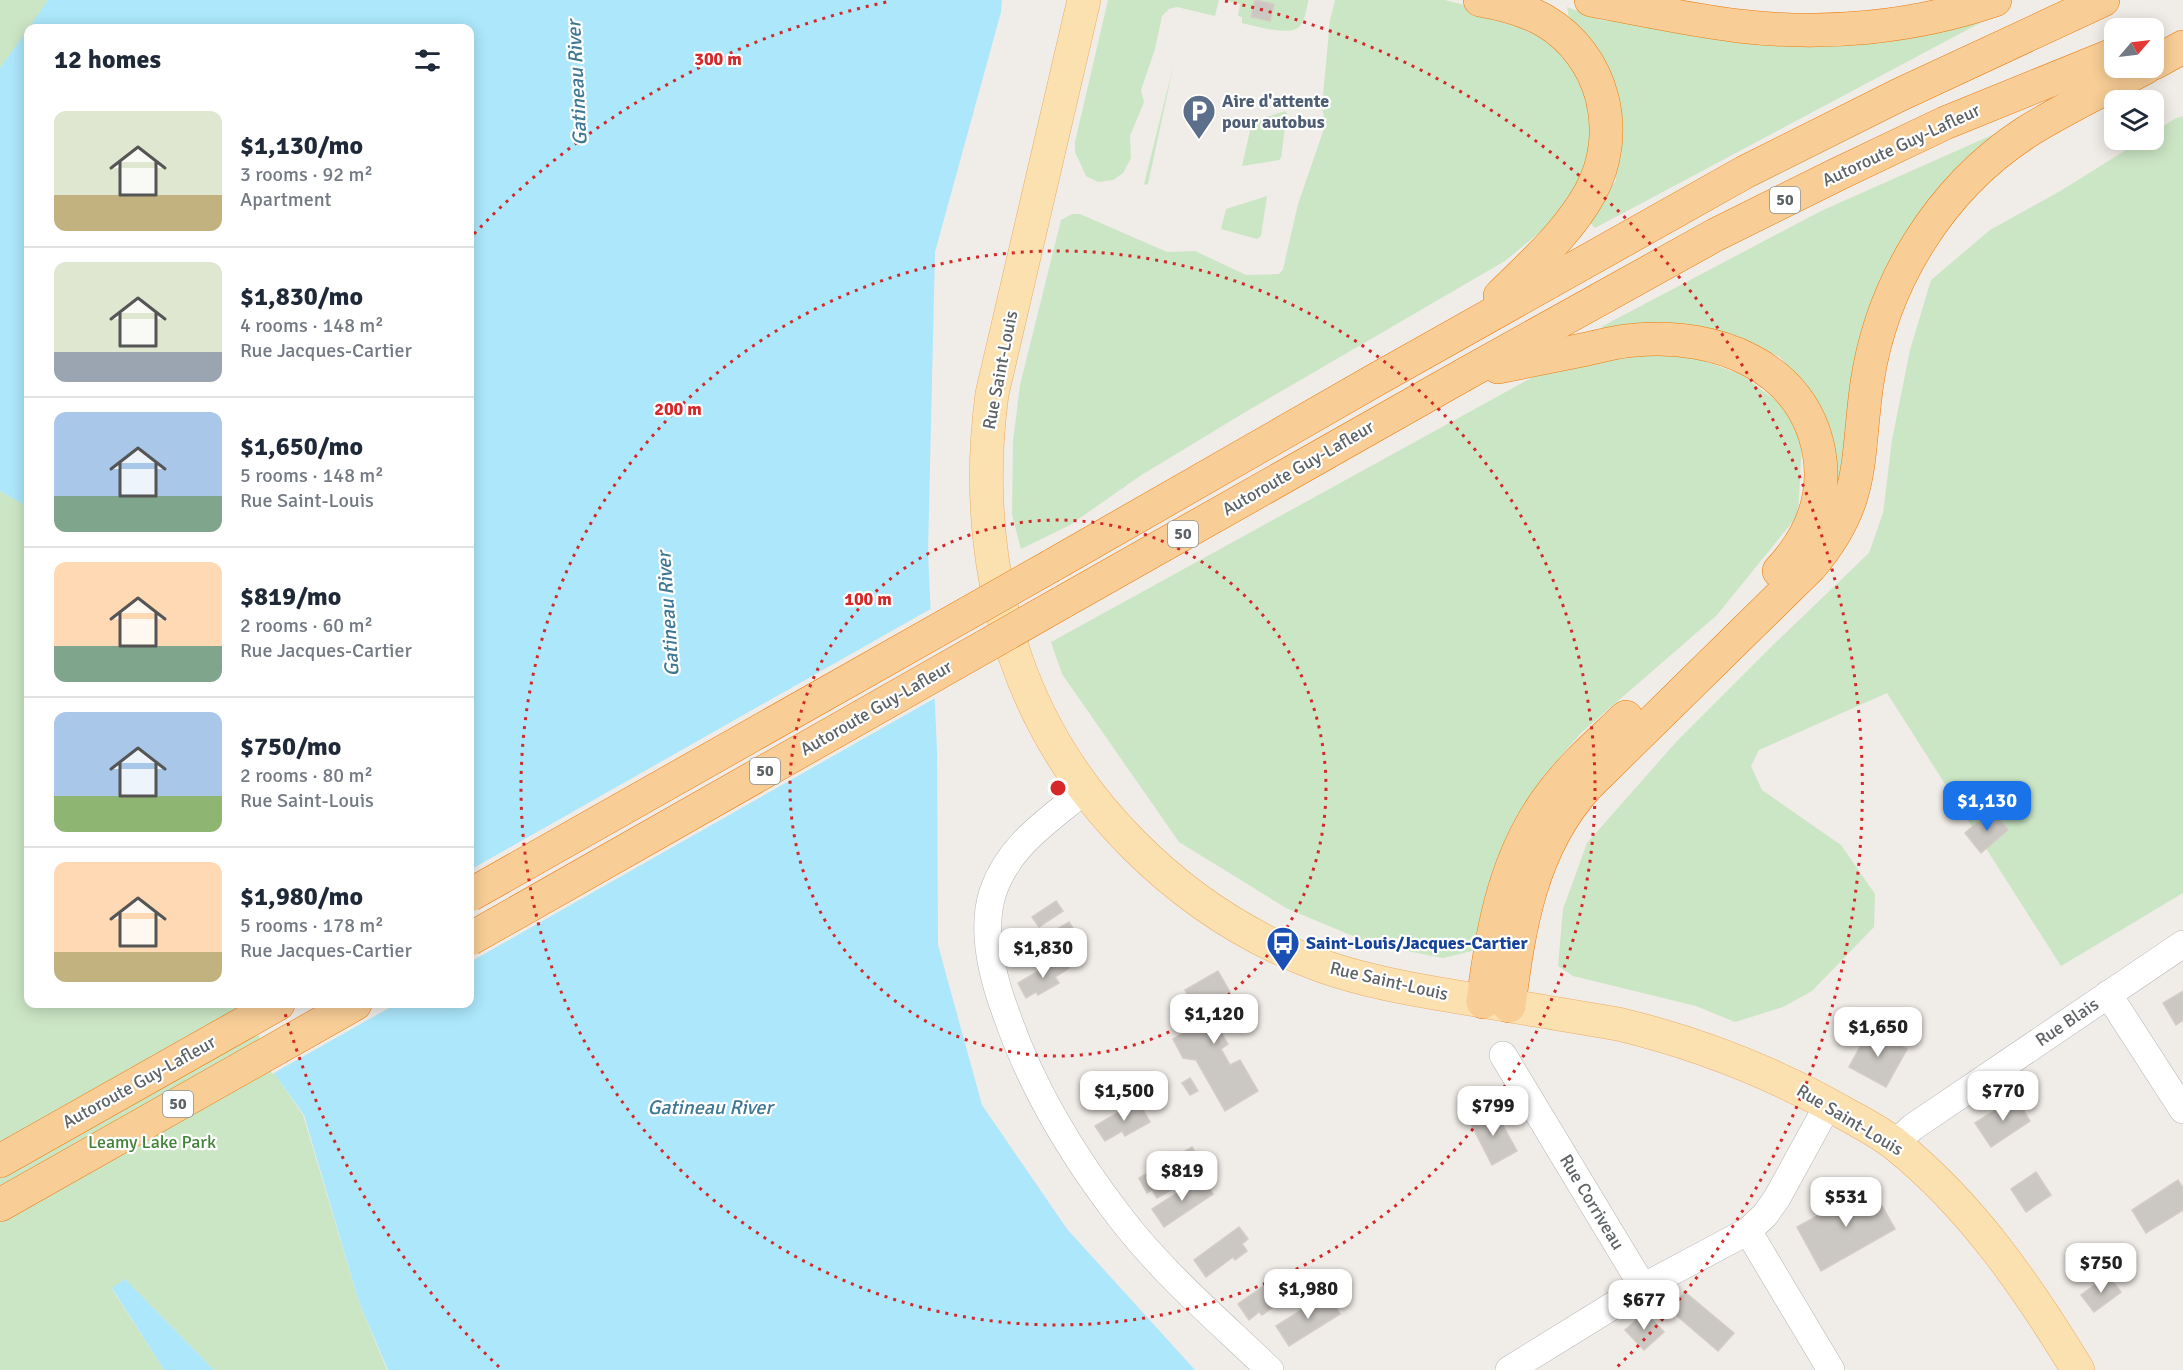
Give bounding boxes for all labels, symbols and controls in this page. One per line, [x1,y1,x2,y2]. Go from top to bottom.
water label: Gatineau River [561,17,593,146]
north arrow [2104,18,2164,78]
map controls [2104,18,2164,150]
text: 12 homes [54,44,161,76]
icon: filters [411,44,444,77]
text: 300 m [694,48,742,70]
place label: Aire d'attente pour autobus [1222,90,1329,133]
button: layers [2104,90,2164,150]
parking icon: Aire d'attente pour autobus [1181,93,1217,140]
street label: Autoroute Guy-Lafleur [1819,99,1984,191]
text: $1,130/mo [240,130,363,162]
icon: home [102,135,174,207]
text: 3 rooms · 92 m² [240,162,373,187]
text: Apartment [240,187,332,212]
road number: 50 [1770,187,1800,213]
text: $1,830/mo [240,281,363,313]
icon: home [102,286,174,358]
street label: Rue Saint-Louis [978,309,1022,431]
text: 4 rooms · 148 m² [240,313,384,338]
text: Rue Jacques-Cartier [240,338,412,363]
text: 200 m [654,398,702,420]
street label: Autoroute Guy-Lafleur [1218,415,1378,520]
text: $1,650/mo [240,431,363,463]
icon: home [102,436,174,508]
text: 5 rooms · 148 m² [240,463,384,488]
text: Rue Saint-Louis [240,488,374,513]
road number: 50 [1168,521,1198,547]
water label: Gatineau River [651,548,685,677]
text: $819/mo [240,581,341,613]
icon: home [102,586,174,658]
text: 100 m [844,588,892,610]
text: 2 rooms · 60 m² [240,613,373,638]
text: Rue Jacques-Cartier [240,638,412,663]
street label: Autoroute Guy-Lafleur [796,655,956,760]
text: $750/mo [240,731,341,763]
icon: home [102,736,174,808]
road number: 50 [750,758,780,784]
text: 2 rooms · 80 m² [240,763,373,788]
centre of rings [1048,778,1068,798]
pin: $1,130 [1938,781,2036,832]
text: Rue Saint-Louis [240,788,374,813]
text: $1,130 [1957,788,2017,813]
text: $1,980/mo [240,881,363,913]
icon: home [102,886,174,958]
text: 5 rooms · 178 m² [240,913,384,938]
bus stop icon: Saint-Louis/Jacques-Cartier [1265,925,1301,972]
pin: $1,830 [994,928,1092,979]
place label: Saint-Louis/Jacques-Cartier [1306,932,1528,954]
text: $1,830 [1013,935,1073,960]
text: Rue Jacques-Cartier [240,938,412,963]
street label: Rue Saint-Louis [1328,957,1450,1005]
street label: Rue Blais [2031,993,2103,1051]
pin: $1,120 [1165,994,1263,1045]
text: $1,120 [1184,1001,1244,1026]
pin: $1,650 [1829,1007,1927,1058]
text: $1,650 [1848,1014,1908,1039]
street label: Autoroute Guy-Lafleur [59,1031,220,1133]
pin: $1,500 [1075,1071,1173,1122]
pin: $770 [1967,1071,2039,1122]
text: $1,500 [1094,1078,1154,1103]
text: $770 [1981,1078,2025,1103]
street label: Rue Saint-Louis [1793,1080,1907,1161]
pin: $799 [1457,1086,1529,1137]
road number: 50 [163,1091,193,1117]
text: $799 [1471,1093,1515,1118]
water label: Gatineau River [647,1095,775,1120]
park label: Leamy Lake Park [88,1131,216,1153]
street label: Rue Corriveau [1555,1150,1629,1254]
pin: $819 [1146,1151,1218,1202]
text: $819 [1160,1158,1204,1183]
pin: $531 [1810,1177,1882,1228]
text: $531 [1824,1184,1868,1209]
pin: $750 [2065,1243,2137,1294]
text: $750 [2079,1250,2123,1275]
pin: $1,980 [1259,1269,1357,1320]
text: $1,980 [1278,1276,1338,1301]
pin: $677 [1608,1280,1680,1331]
text: $677 [1622,1287,1666,1312]

